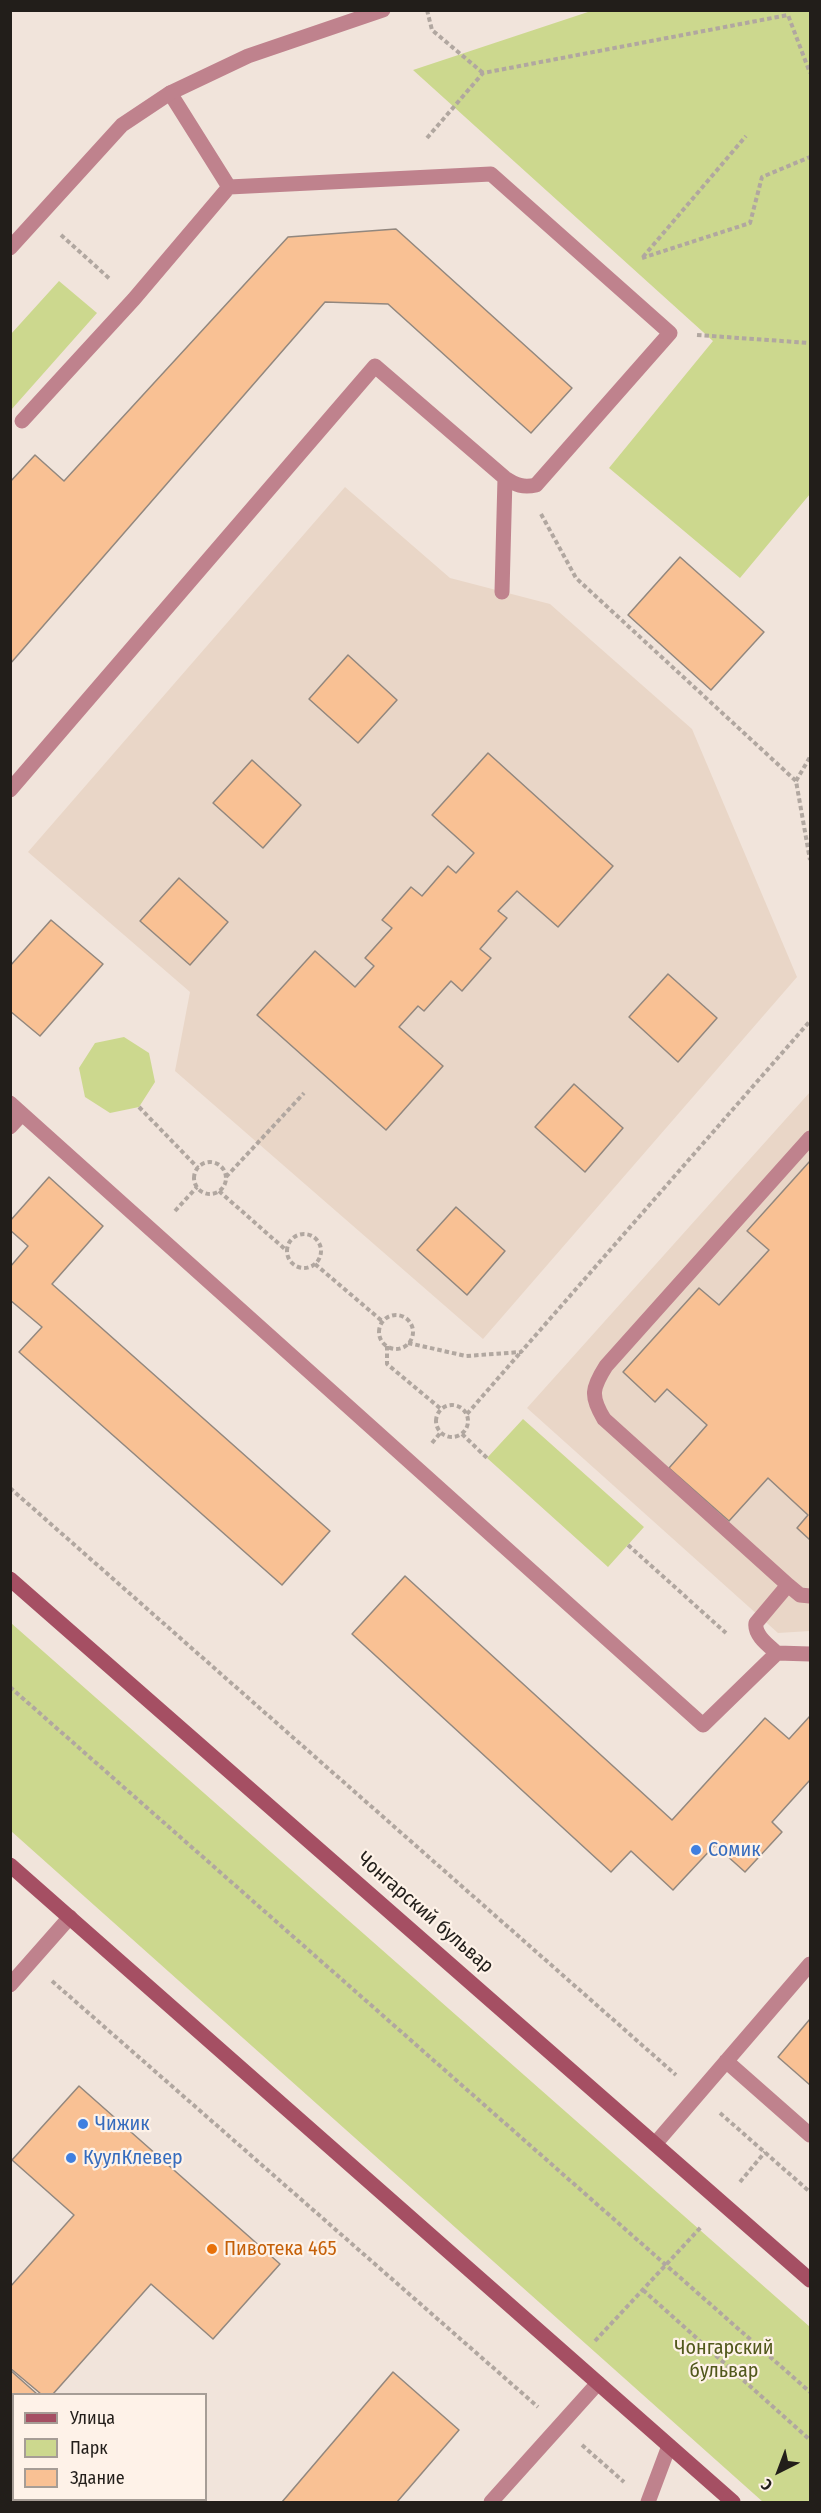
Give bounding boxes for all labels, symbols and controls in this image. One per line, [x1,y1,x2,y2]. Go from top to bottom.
place label: Сомик [708,1838,761,1862]
marker: Сомик [689,1843,703,1857]
street label: Чонгарский бульвар [352,1847,498,1979]
place label: Чижик [95,2112,150,2136]
marker: Чижик [76,2117,90,2131]
place label: КуулКлевер [83,2146,183,2170]
marker: КуулКлевер [64,2151,78,2165]
place label: Пивотека 465 [224,2237,337,2261]
marker: Пивотека 465 [205,2242,219,2256]
park label: Чонгарский бульвар [675,2336,773,2383]
legend [12,2393,207,2501]
text: Улица [70,2407,115,2429]
text: Парк [70,2437,108,2459]
north arrow [749,2441,809,2501]
text: Здание [70,2467,125,2489]
text: С [757,2475,776,2495]

